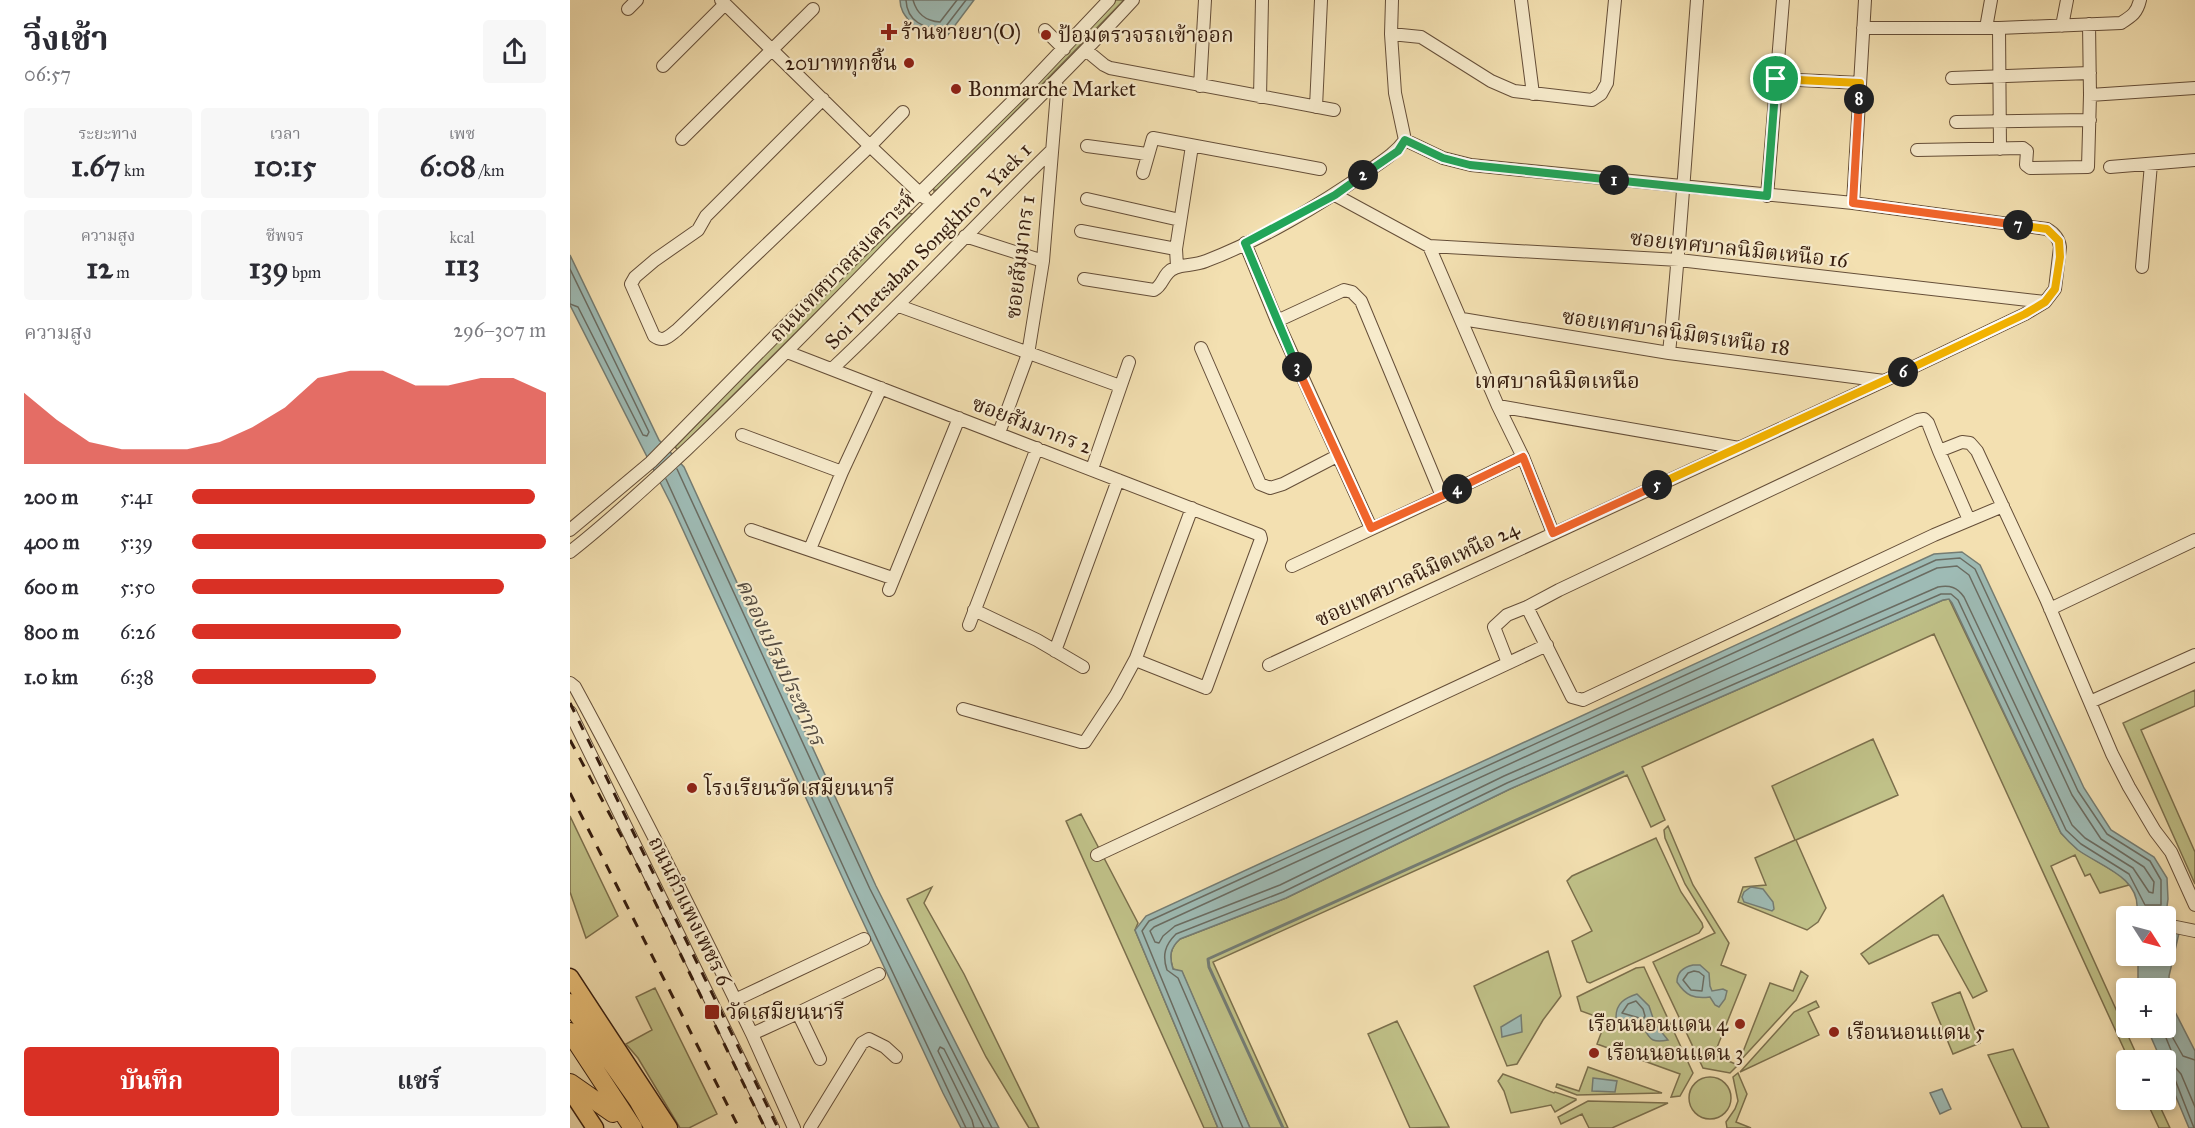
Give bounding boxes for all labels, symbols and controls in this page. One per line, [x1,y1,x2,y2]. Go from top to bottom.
text: วิ่งเช้า [24,19,109,59]
place label: ร้านขายยา(O) [901,19,1021,45]
button: share [483,20,546,83]
place label: ป้อมตรวจรถเข้าออก [1058,22,1234,48]
marker: ร้านขายยา(O) [882,25,896,39]
marker: ป้อมตรวจรถเข้าออก [1039,28,1053,42]
place label: 20บาททุกชิ้น [785,47,897,77]
pin [1750,53,1801,104]
marker: 20บาททุกชิ้น [902,56,916,70]
text: 06:57 [24,62,71,86]
icon: arrive [1759,62,1792,95]
place label: Bonmarche Market [968,76,1137,102]
marker: Bonmarche Market [949,82,963,96]
pin: 8 [1844,84,1874,114]
text: 8 [1855,89,1863,108]
text: ระยะทาง [78,124,138,143]
text: เวลา [269,124,301,143]
text: เพซ [449,124,475,143]
street label: Soi Thetsaban Songkhro 2 Yaek 1 [819,137,1037,355]
text: 1.67 [71,148,121,184]
text: 10:15 [254,148,316,184]
text: 6:08 [420,148,476,184]
pin: 2 [1348,160,1378,190]
text: km [121,161,145,180]
text: /km [476,161,504,180]
text: 2 [1359,165,1367,184]
pin: 1 [1599,165,1629,195]
text: 1 [1611,170,1617,189]
street label: ถนนเทศบาลสงเคราะห์ [764,186,921,348]
street label: ซอยสัมมากร 1 [1000,194,1040,320]
pin: 7 [2003,210,2033,240]
text: 7 [2014,215,2022,234]
street label: ซอยเทศบาลนิมิตเหนือ 16 [1629,225,1850,274]
text: ความสูง [81,226,135,245]
text: ชีพจร [266,226,304,245]
text: kcal [449,228,475,247]
text: 113 [444,247,480,283]
text: 12 [86,250,113,286]
text: 139 [249,250,289,286]
text: m [113,263,130,282]
text: bpm [289,263,321,282]
street label: ซอยเทศบาลนิมิตรเหนือ 18 [1560,303,1792,361]
text: 296–307 m [453,318,546,342]
text: ความสูง [24,320,92,344]
pin: 3 [1282,352,1312,382]
text: 3 [1294,357,1300,376]
pin: 6 [1888,357,1918,387]
text: 6 [1899,362,1907,381]
district label: เทศบาลนิมิตเหนือ [1474,367,1640,394]
street label: ซอยสัมมากร 2 [968,390,1096,460]
pin: 5 [1642,470,1672,500]
pin: 4 [1442,474,1472,504]
text: 5 [1653,475,1661,494]
text: 4 [1453,479,1461,498]
text: 200 m [24,485,78,509]
text: 5:41 [120,485,153,509]
street label: ซอยเทศบาลนิมิตเหนือ 24 [1311,515,1524,633]
text: 400 m [24,530,80,554]
text: 5:39 [120,530,153,554]
water label: คลองเปรมประชากร [730,574,832,752]
text: 600 m [24,575,79,599]
text: 5:50 [120,575,155,599]
text: 800 m [24,620,79,644]
text: 6:26 [120,620,155,644]
text: 1.0 km [24,665,78,689]
text: 6:38 [120,665,154,689]
place label: โรงเรียนวัดเสมียนนารี [703,773,894,801]
marker: โรงเรียนวัดเสมียนนารี [685,781,699,795]
street label: ถนนกำแพงเพชร 6 [643,832,738,991]
north arrow [2116,906,2176,966]
map controls [2116,906,2176,1110]
button: + [2116,978,2176,1038]
place label: วัดเสมียนนารี [726,999,844,1025]
marker: วัดเสมียนนารี [703,1003,721,1021]
place label: เรือนนอนแดน 4 [1587,1011,1729,1037]
marker: เรือนนอนแดน 4 [1733,1017,1747,1031]
place label: เรือนนอนแดน 5 [1846,1019,1985,1045]
marker: เรือนนอนแดน 5 [1827,1025,1841,1039]
place label: เรือนนอนแดน 3 [1606,1040,1744,1066]
marker: เรือนนอนแดน 3 [1587,1046,1601,1060]
button: บันทึก [24,1047,279,1116]
button: แชร์ [291,1047,546,1116]
button: − [2116,1050,2176,1110]

